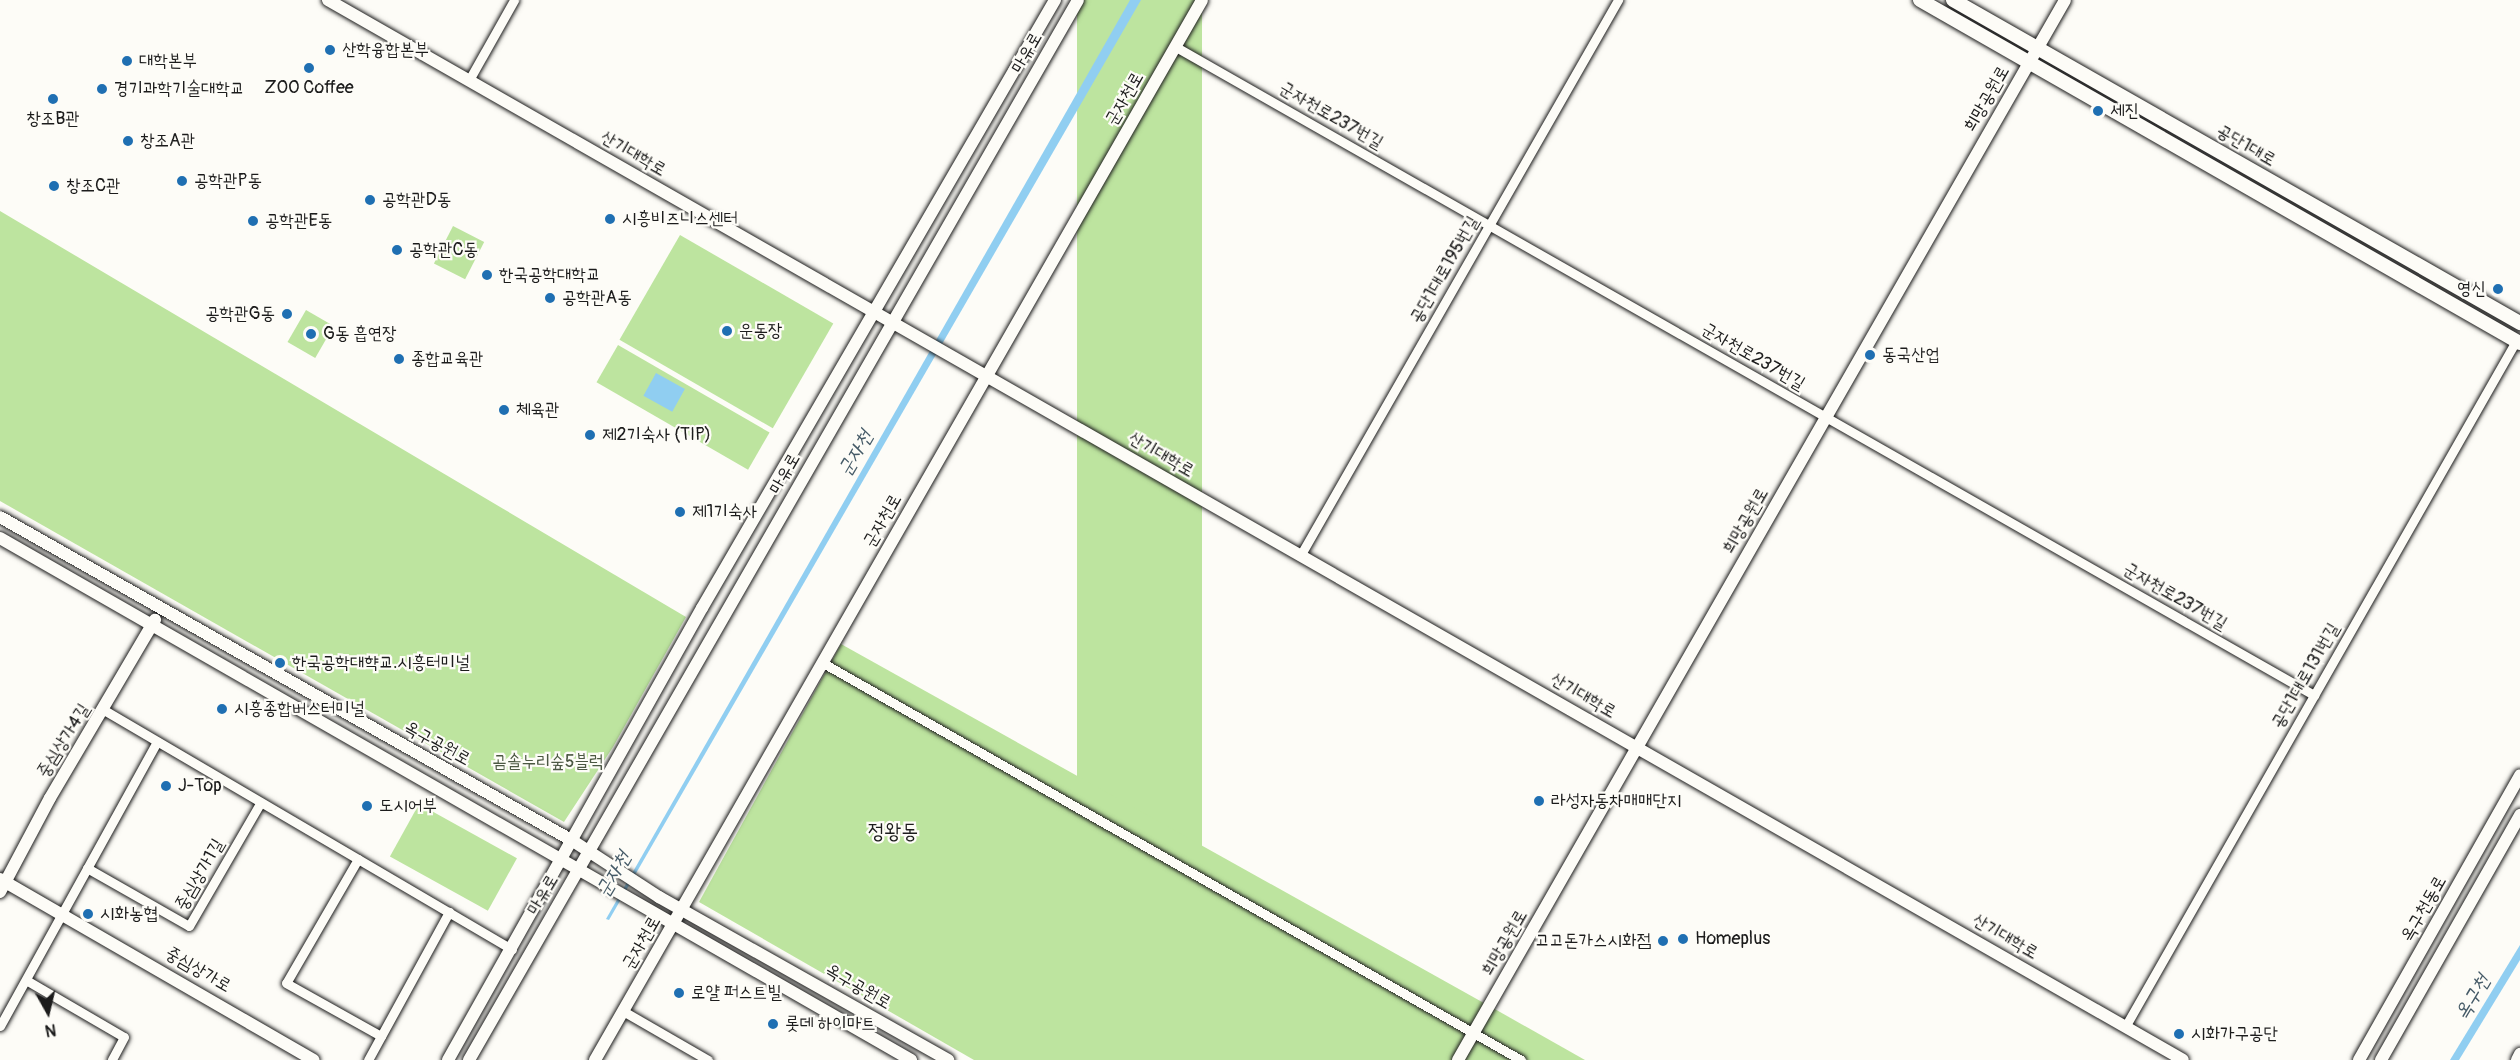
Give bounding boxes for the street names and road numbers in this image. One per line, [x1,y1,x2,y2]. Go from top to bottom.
street label: 마유로 [1007,29,1047,77]
street label: 희망공원로 [1960,62,2014,136]
street label: 군자천로 [1101,69,1149,129]
street label: 군자천로237번길 [1275,78,1387,154]
street label: 공단1대로 [2212,120,2280,172]
street label: 산기대학로 [596,127,670,181]
street label: 공단1대로195번길 [1406,213,1484,327]
street label: 군자천로237번길 [1697,319,1809,395]
street label: 산기대학로 [1124,428,1198,482]
street label: 마유로 [765,450,805,498]
street label: 희망공원로 [1719,484,1773,558]
street label: 군자천로 [859,491,907,551]
street label: 군자천로237번길 [2119,559,2231,635]
street label: 공단1대로131번길 [2267,619,2345,733]
street label: 산기대학로 [1546,669,1620,723]
street label: 중심상가4길 [33,700,95,782]
street label: 옥구공원로 [400,717,474,771]
street label: 중심상가1길 [171,835,229,915]
street label: 마유로 [523,871,563,919]
street label: 옥구천동로 [2397,872,2451,946]
street label: 희망공원로 [1478,906,1532,980]
street label: 산기대학로 [1968,910,2042,964]
street label: 군자천로 [618,913,666,973]
street label: 중심상가로 [161,943,235,997]
street label: 옥구공원로 [821,960,895,1014]

